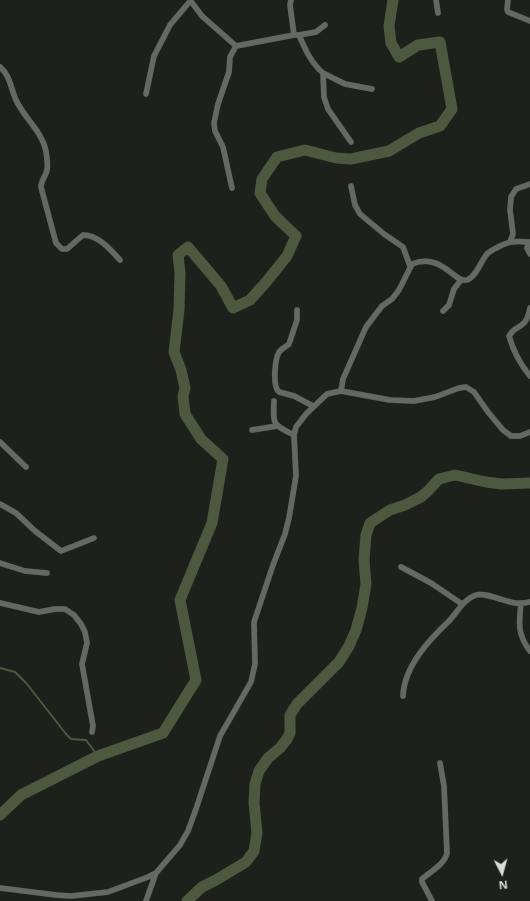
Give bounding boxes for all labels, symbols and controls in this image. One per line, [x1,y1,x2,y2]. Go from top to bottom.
north arrow [482,853,522,893]
text: N [498,878,509,893]

